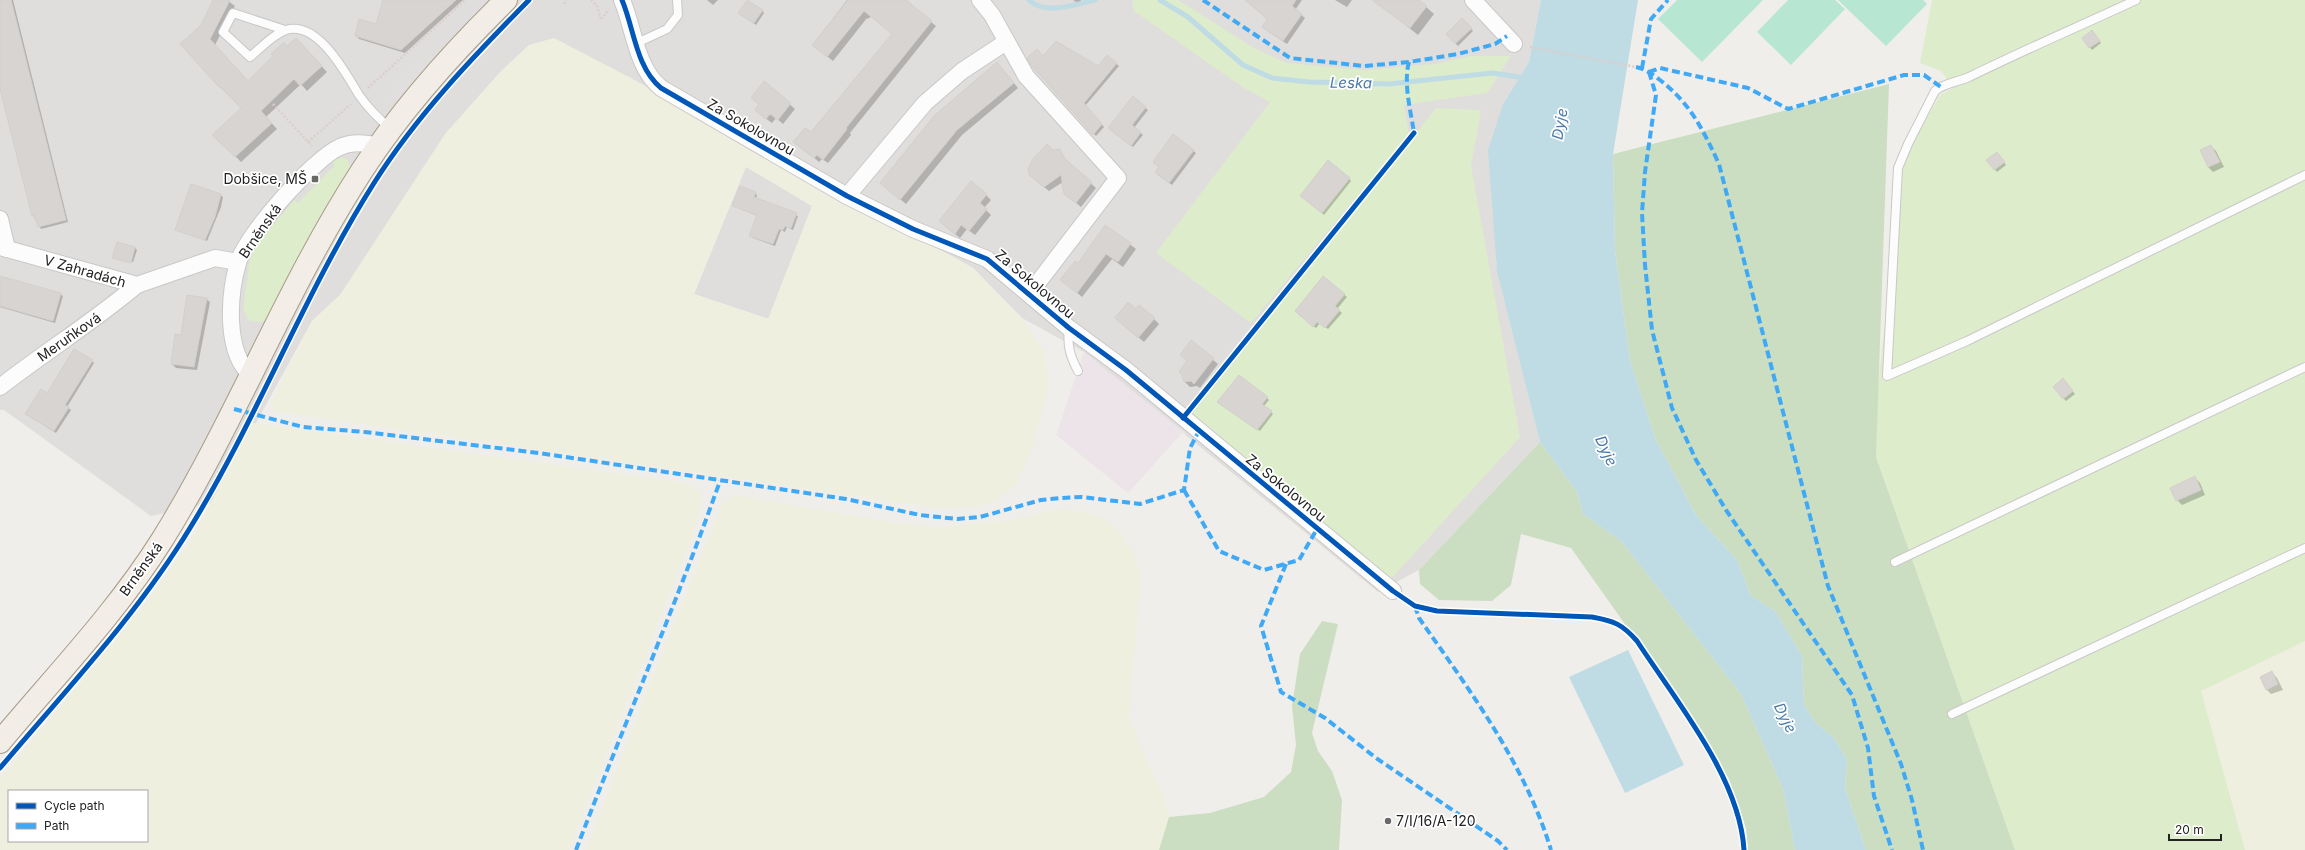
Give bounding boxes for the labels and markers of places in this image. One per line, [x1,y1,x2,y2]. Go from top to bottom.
place label: Dobšice, MŠ [223,170,307,187]
marker: Dobšice, MŠ [310,174,320,184]
place label: 7/I/16/A-120 [1396,812,1476,829]
marker: 7/I/16/A-120 [1383,816,1393,826]

